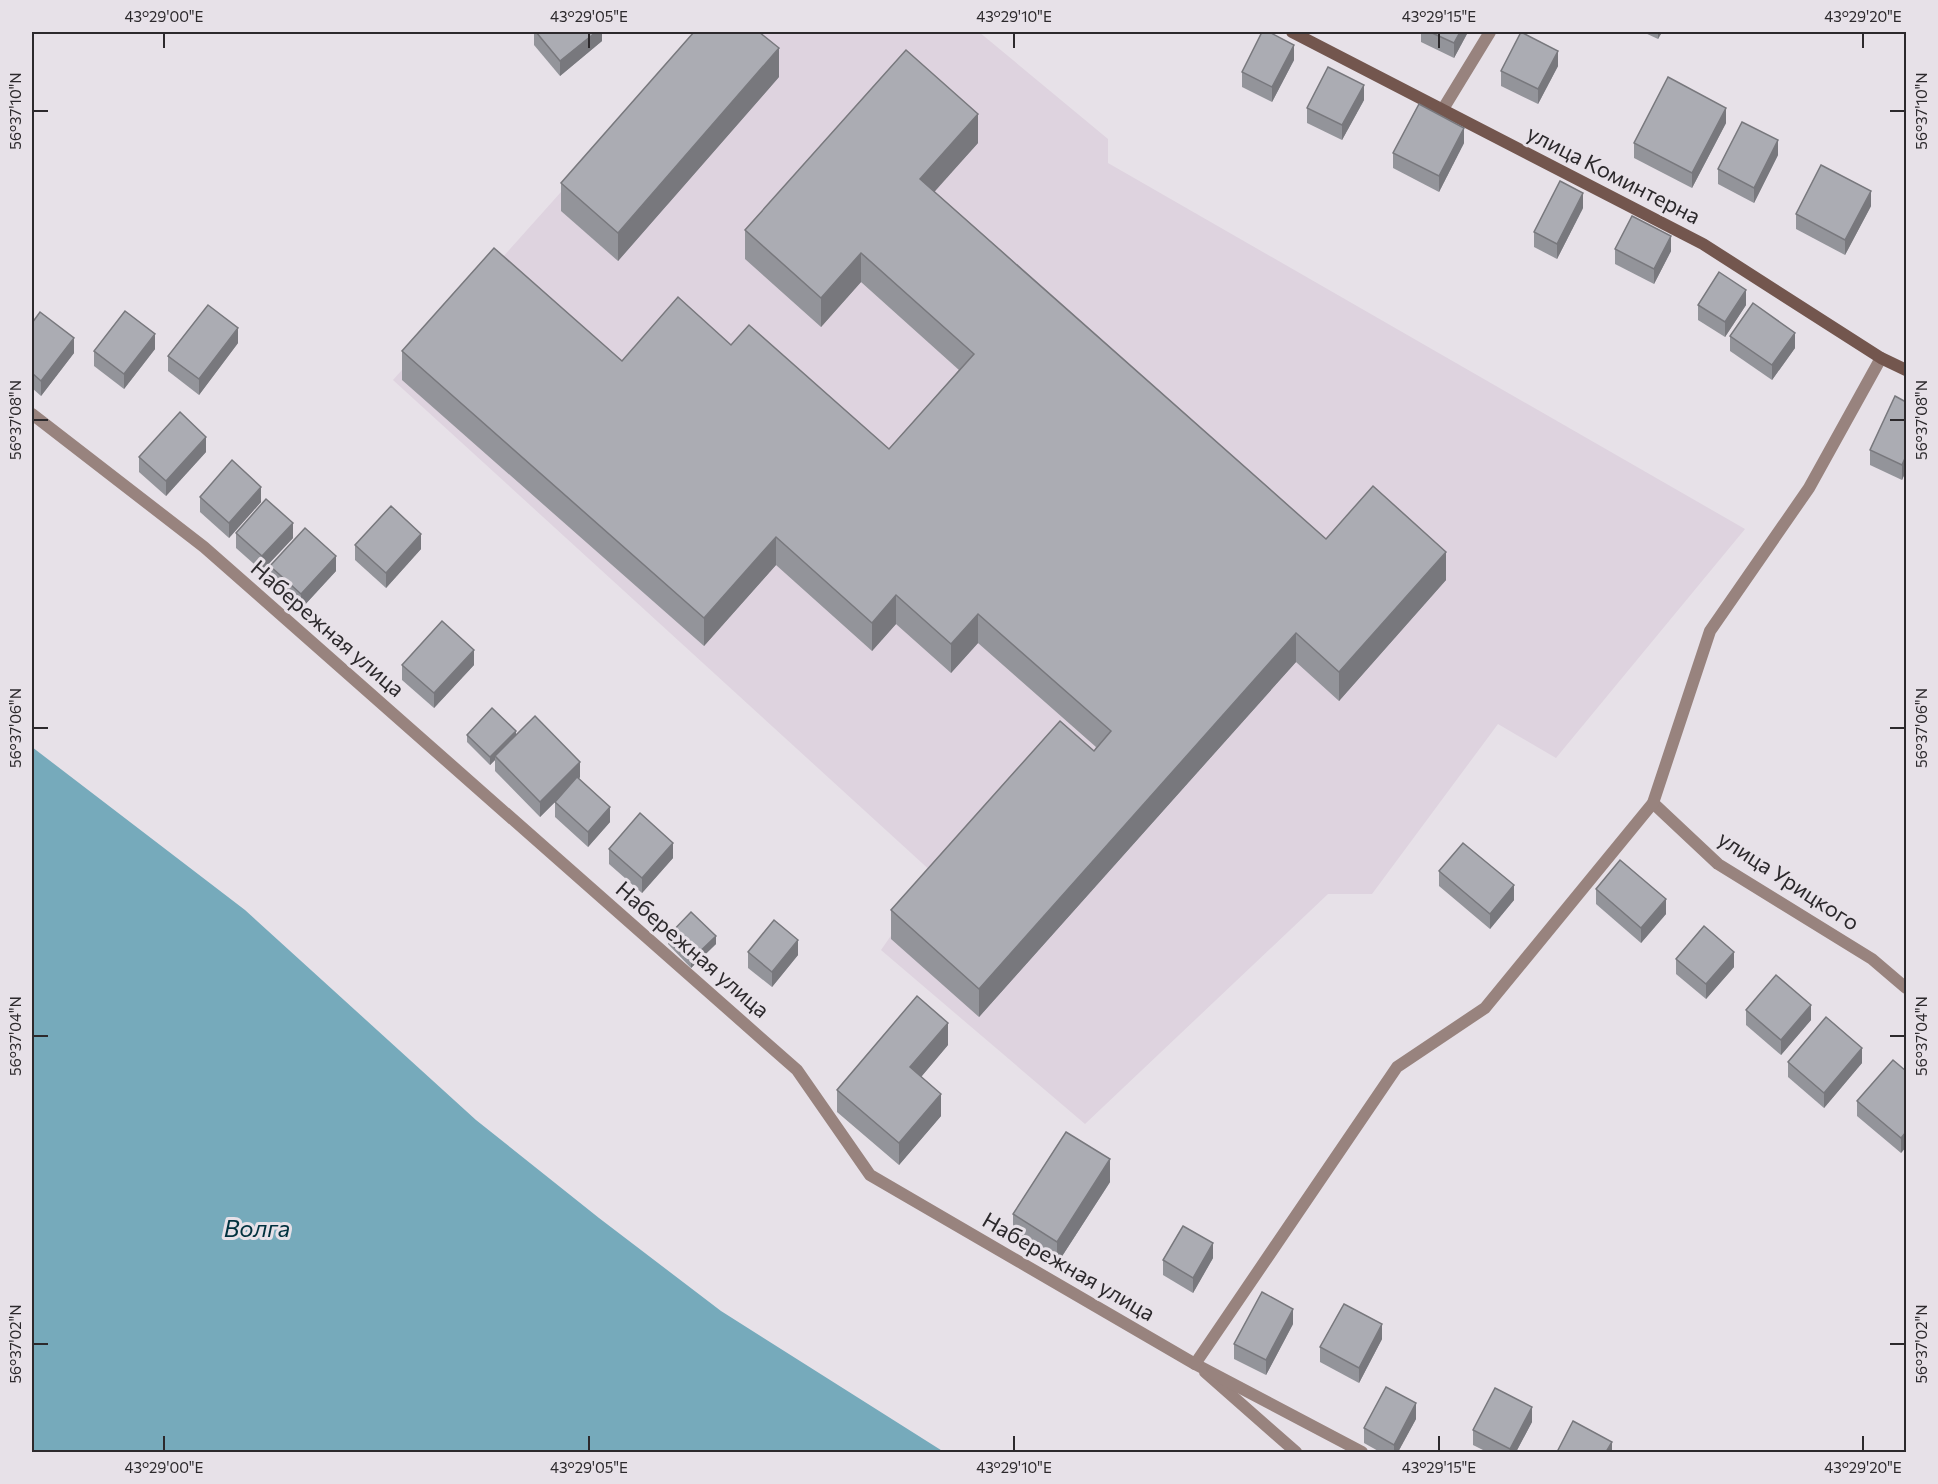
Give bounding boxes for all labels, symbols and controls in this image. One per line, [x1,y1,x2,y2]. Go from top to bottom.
text: 43°29'00"E [124,7,204,25]
text: 43°29'05"E [550,7,628,25]
text: 43°29'10"E [976,7,1052,25]
text: 43°29'15"E [1402,7,1476,25]
text: 43°29'20"E [1824,7,1902,25]
text: 56°37'10"N [6,72,24,150]
text: 56°37'10"N [1912,72,1930,150]
street label: улица Коминтерна [1523,119,1705,229]
text: 56°37'08"N [6,380,24,460]
text: 56°37'08"N [1912,380,1930,460]
street label: Набережная улица [246,554,410,702]
text: 56°37'06"N [6,688,24,768]
text: 56°37'06"N [1912,688,1930,768]
street label: улица Урицкого [1713,824,1865,936]
street label: Набережная улица [611,875,775,1023]
text: 56°37'04"N [6,996,24,1076]
text: 56°37'04"N [1912,996,1930,1076]
street label: Набережная улица [978,1206,1160,1326]
water label: Волга [224,1213,290,1242]
text: 56°37'02"N [6,1304,24,1384]
text: 56°37'02"N [1912,1304,1930,1384]
text: 43°29'00"E [124,1458,204,1476]
text: 43°29'05"E [550,1458,628,1476]
text: 43°29'10"E [976,1458,1052,1476]
text: 43°29'15"E [1402,1458,1476,1476]
text: 43°29'20"E [1824,1458,1902,1476]

